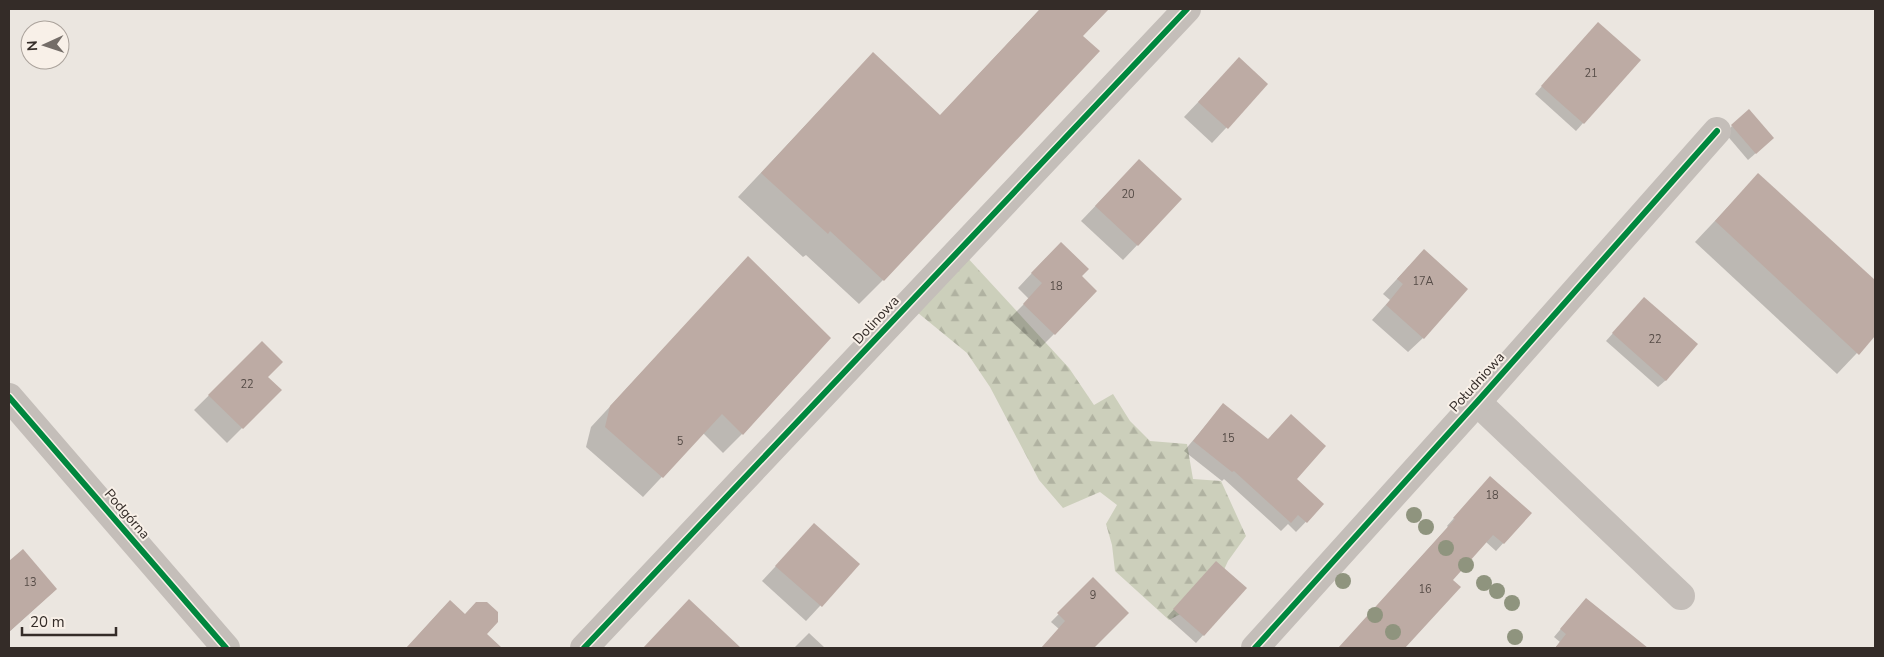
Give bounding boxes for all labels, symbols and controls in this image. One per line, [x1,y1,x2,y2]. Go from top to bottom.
north arrow [20,20,70,70]
text: N [23,40,42,51]
house number: 21 [1584,66,1598,81]
house number: 20 [1121,187,1135,202]
house number: 17A [1412,274,1434,289]
house number: 18 [1049,279,1063,294]
street label: Dolinowa [849,291,903,349]
house number: 22 [1648,332,1662,347]
street label: Południowa [1445,348,1509,416]
house number: 22 [240,377,254,392]
house number: 15 [1221,431,1235,446]
house number: 5 [677,434,684,449]
street label: Podgórna [100,485,154,543]
house number: 18 [1485,488,1499,503]
house number: 13 [23,575,37,590]
house number: 16 [1418,582,1432,597]
house number: 9 [1090,588,1096,603]
scale bar [22,604,116,636]
text: 20 m [30,612,65,632]

